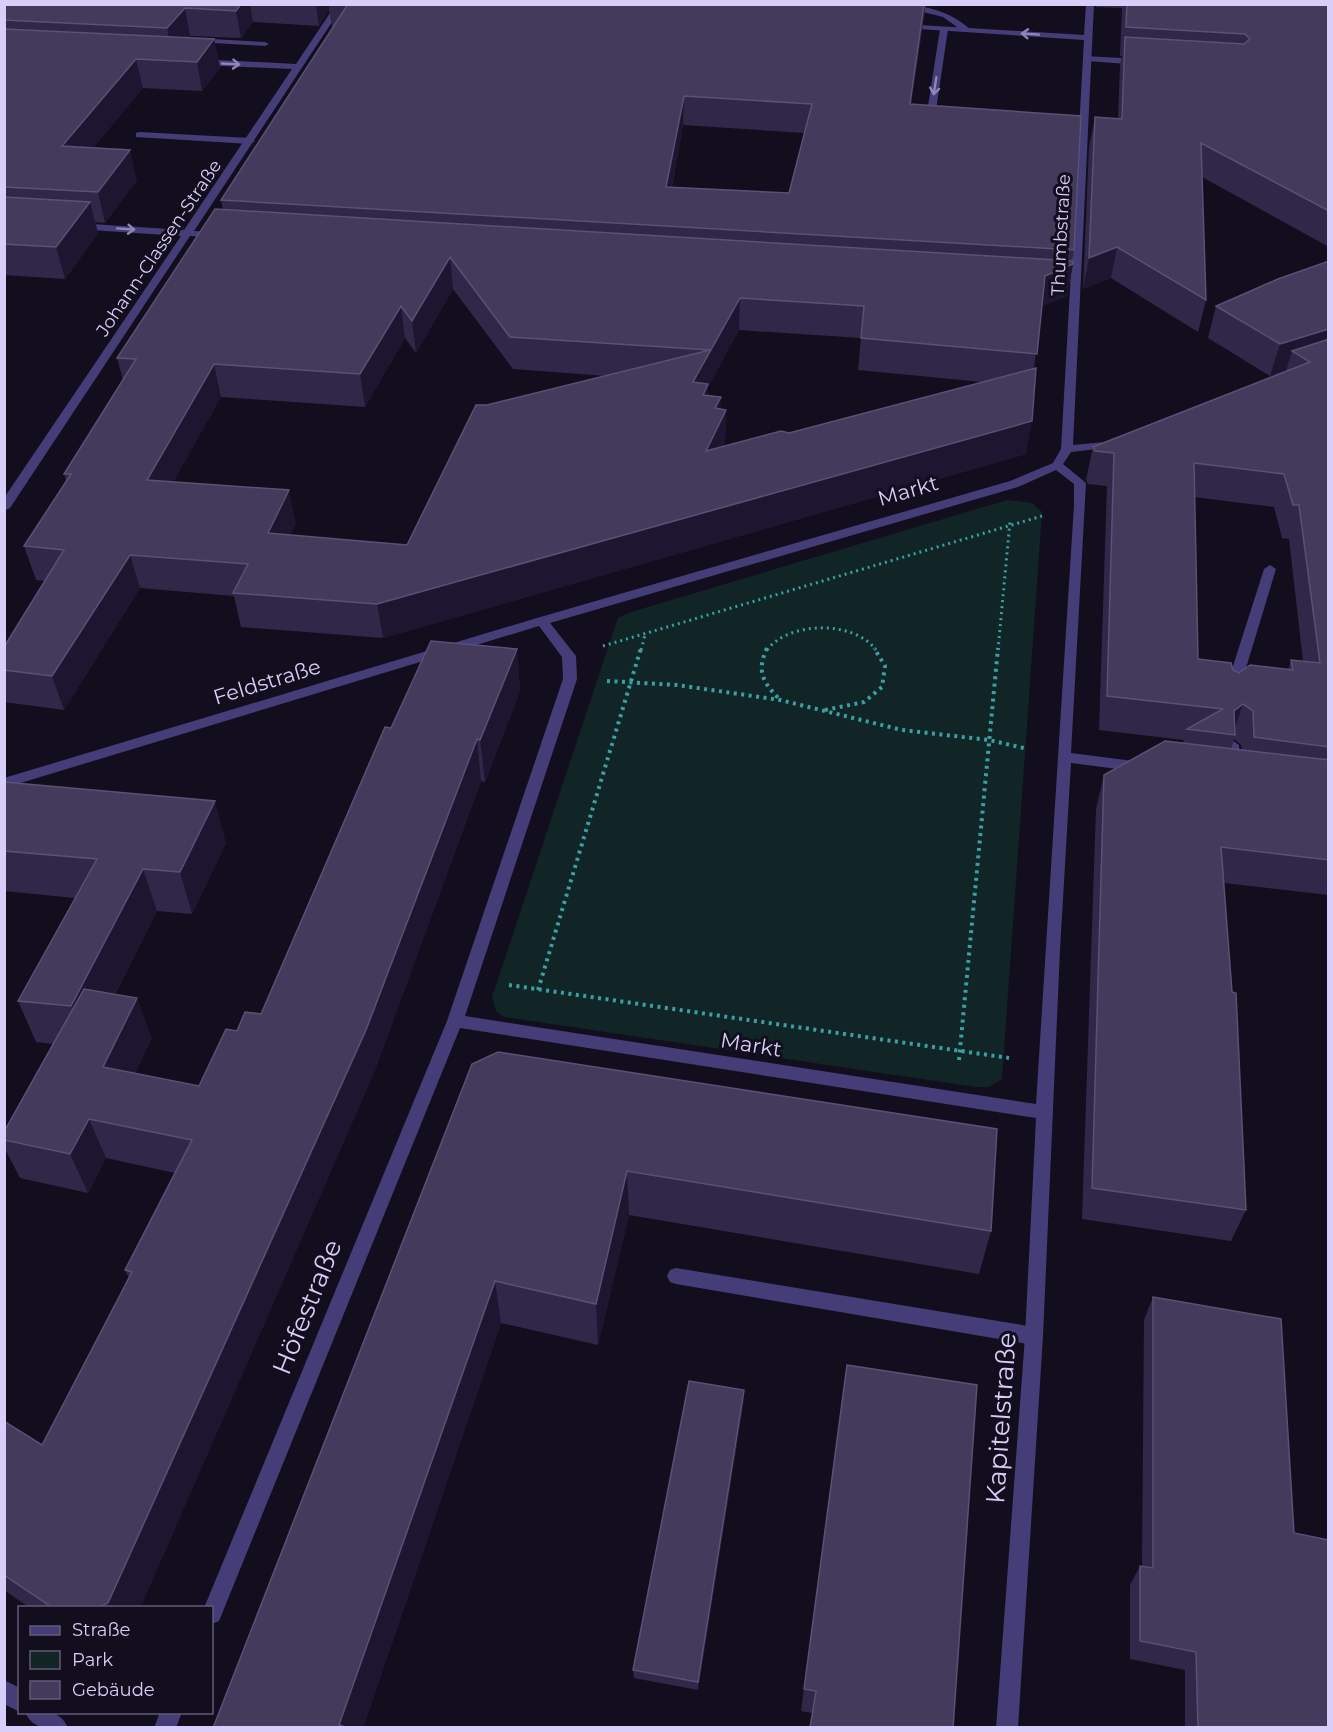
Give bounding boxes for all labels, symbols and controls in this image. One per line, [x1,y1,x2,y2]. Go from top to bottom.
one-way arrow [1020,28,1040,39]
one-way arrow [220,58,240,69]
one-way arrow [929,76,940,96]
street label: Johann-Classen-Straße [91,155,226,341]
street label: Thumbstraße [1047,173,1075,296]
one-way arrow [115,224,135,235]
street label: Markt [875,470,941,511]
street label: Feldstraße [210,653,324,710]
street label: Markt [719,1027,784,1062]
street label: Höfestraße [265,1235,349,1379]
street label: Kapitelstraße [979,1331,1023,1505]
legend [18,1606,213,1714]
text: Straße [72,1619,131,1641]
text: Park [72,1649,113,1671]
text: Gebäude [72,1679,155,1701]

